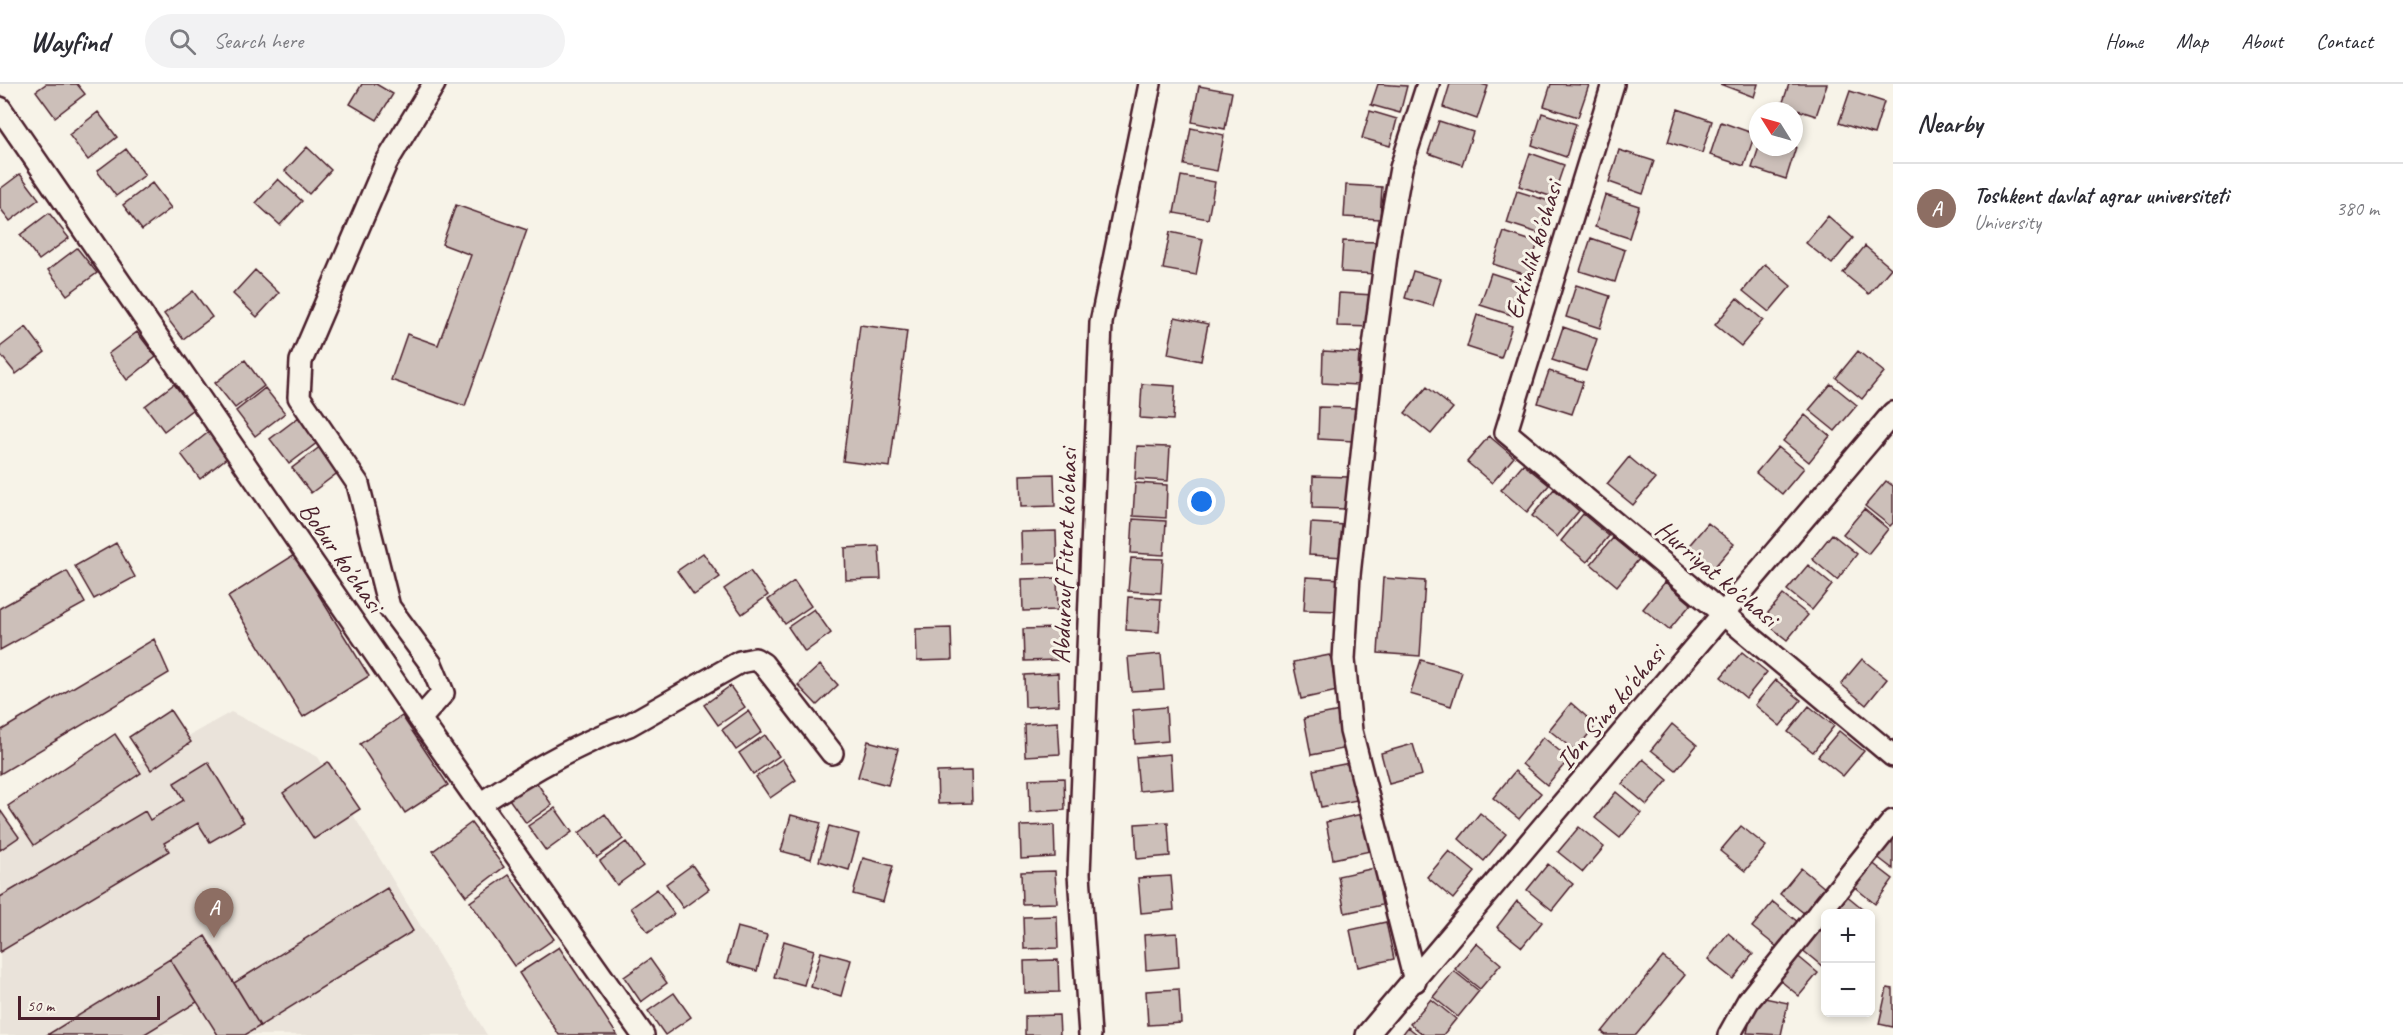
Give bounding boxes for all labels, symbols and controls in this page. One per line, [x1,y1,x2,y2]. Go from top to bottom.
search box [145,14,565,68]
text: Wayfind [30,24,109,59]
icon: search [166,25,199,58]
text: Search here [214,27,303,55]
text: Home [2105,28,2143,54]
text: Map [2176,28,2208,54]
text: About [2241,28,2283,54]
text: Contact [2316,28,2373,54]
north arrow [1749,102,1803,156]
text: Nearby [1917,107,1982,140]
street label: Erkinlik ko'chasi [1497,174,1571,323]
text: Toshkent davlat agrar universiteti [1974,182,2229,210]
text: A [1931,196,1942,221]
text: 380 m [2336,196,2379,221]
text: University [1974,210,2041,235]
street label: Abdurauf Fitrat ko'chasi [1044,445,1085,664]
your location [1187,487,1216,516]
street label: Bobur ko'chasi [292,496,393,621]
street label: Hurriyat ko'chasi [1649,512,1787,636]
street label: Ibn Sino ko'chasi [1549,636,1674,777]
pin: A [194,888,234,938]
map controls [1821,909,1875,1017]
button: + [1821,909,1875,963]
button: − [1821,963,1875,1017]
scale bar [18,993,160,1020]
text: 50 m [27,996,54,1016]

